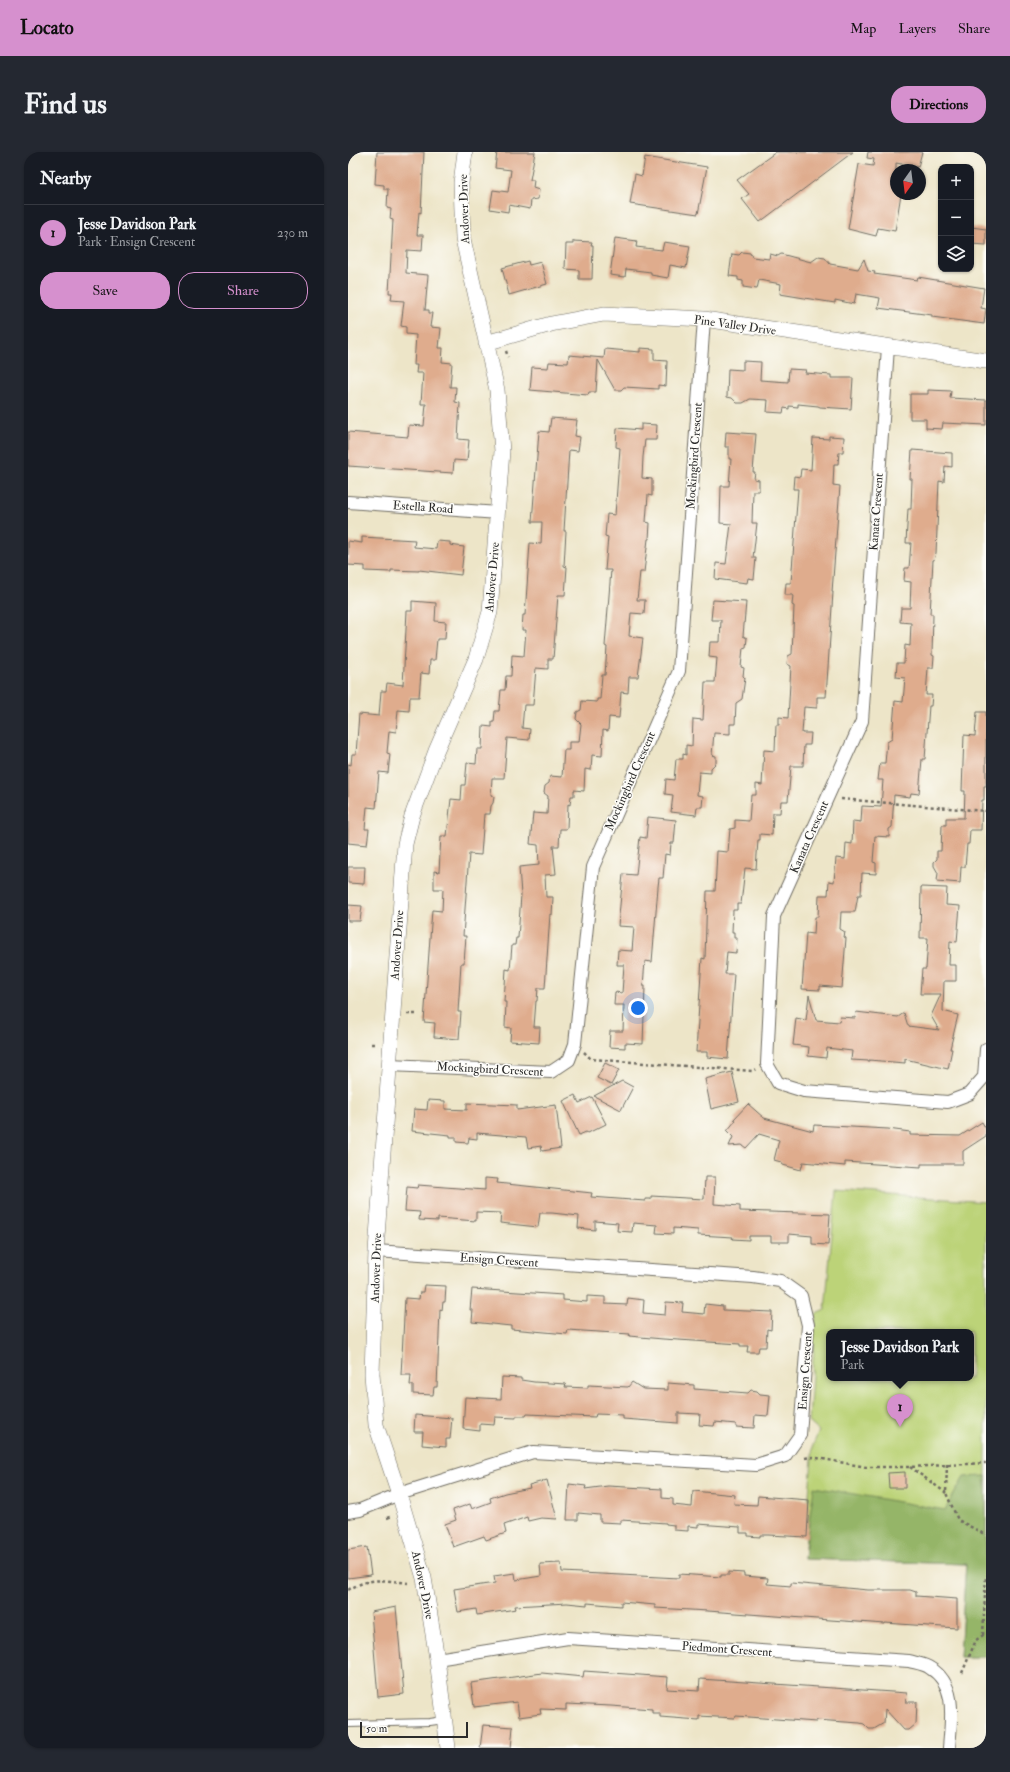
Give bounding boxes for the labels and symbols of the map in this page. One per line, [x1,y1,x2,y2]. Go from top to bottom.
north arrow [890,164,926,200]
street label: Andover Drive [456,174,473,245]
street label: Pine Valley Drive [693,312,777,339]
street label: Mockingbird Crescent [683,402,706,510]
street label: Kanata Crescent [866,473,887,551]
street label: Estella Road [392,498,454,517]
street label: Andover Drive [482,542,503,614]
street label: Mockingbird Crescent [602,729,659,833]
street label: Kanata Crescent [787,798,832,876]
street label: Andover Drive [388,910,407,981]
your location [628,998,648,1018]
street label: Mockingbird Crescent [436,1059,544,1080]
street label: Andover Drive [368,1233,385,1304]
street label: Ensign Crescent [459,1250,539,1271]
street label: Ensign Crescent [795,1331,816,1411]
pin: 1 [887,1394,913,1427]
street label: Andover Drive [408,1548,437,1621]
street label: Piedmont Crescent [681,1639,773,1660]
scale bar [360,1720,468,1739]

